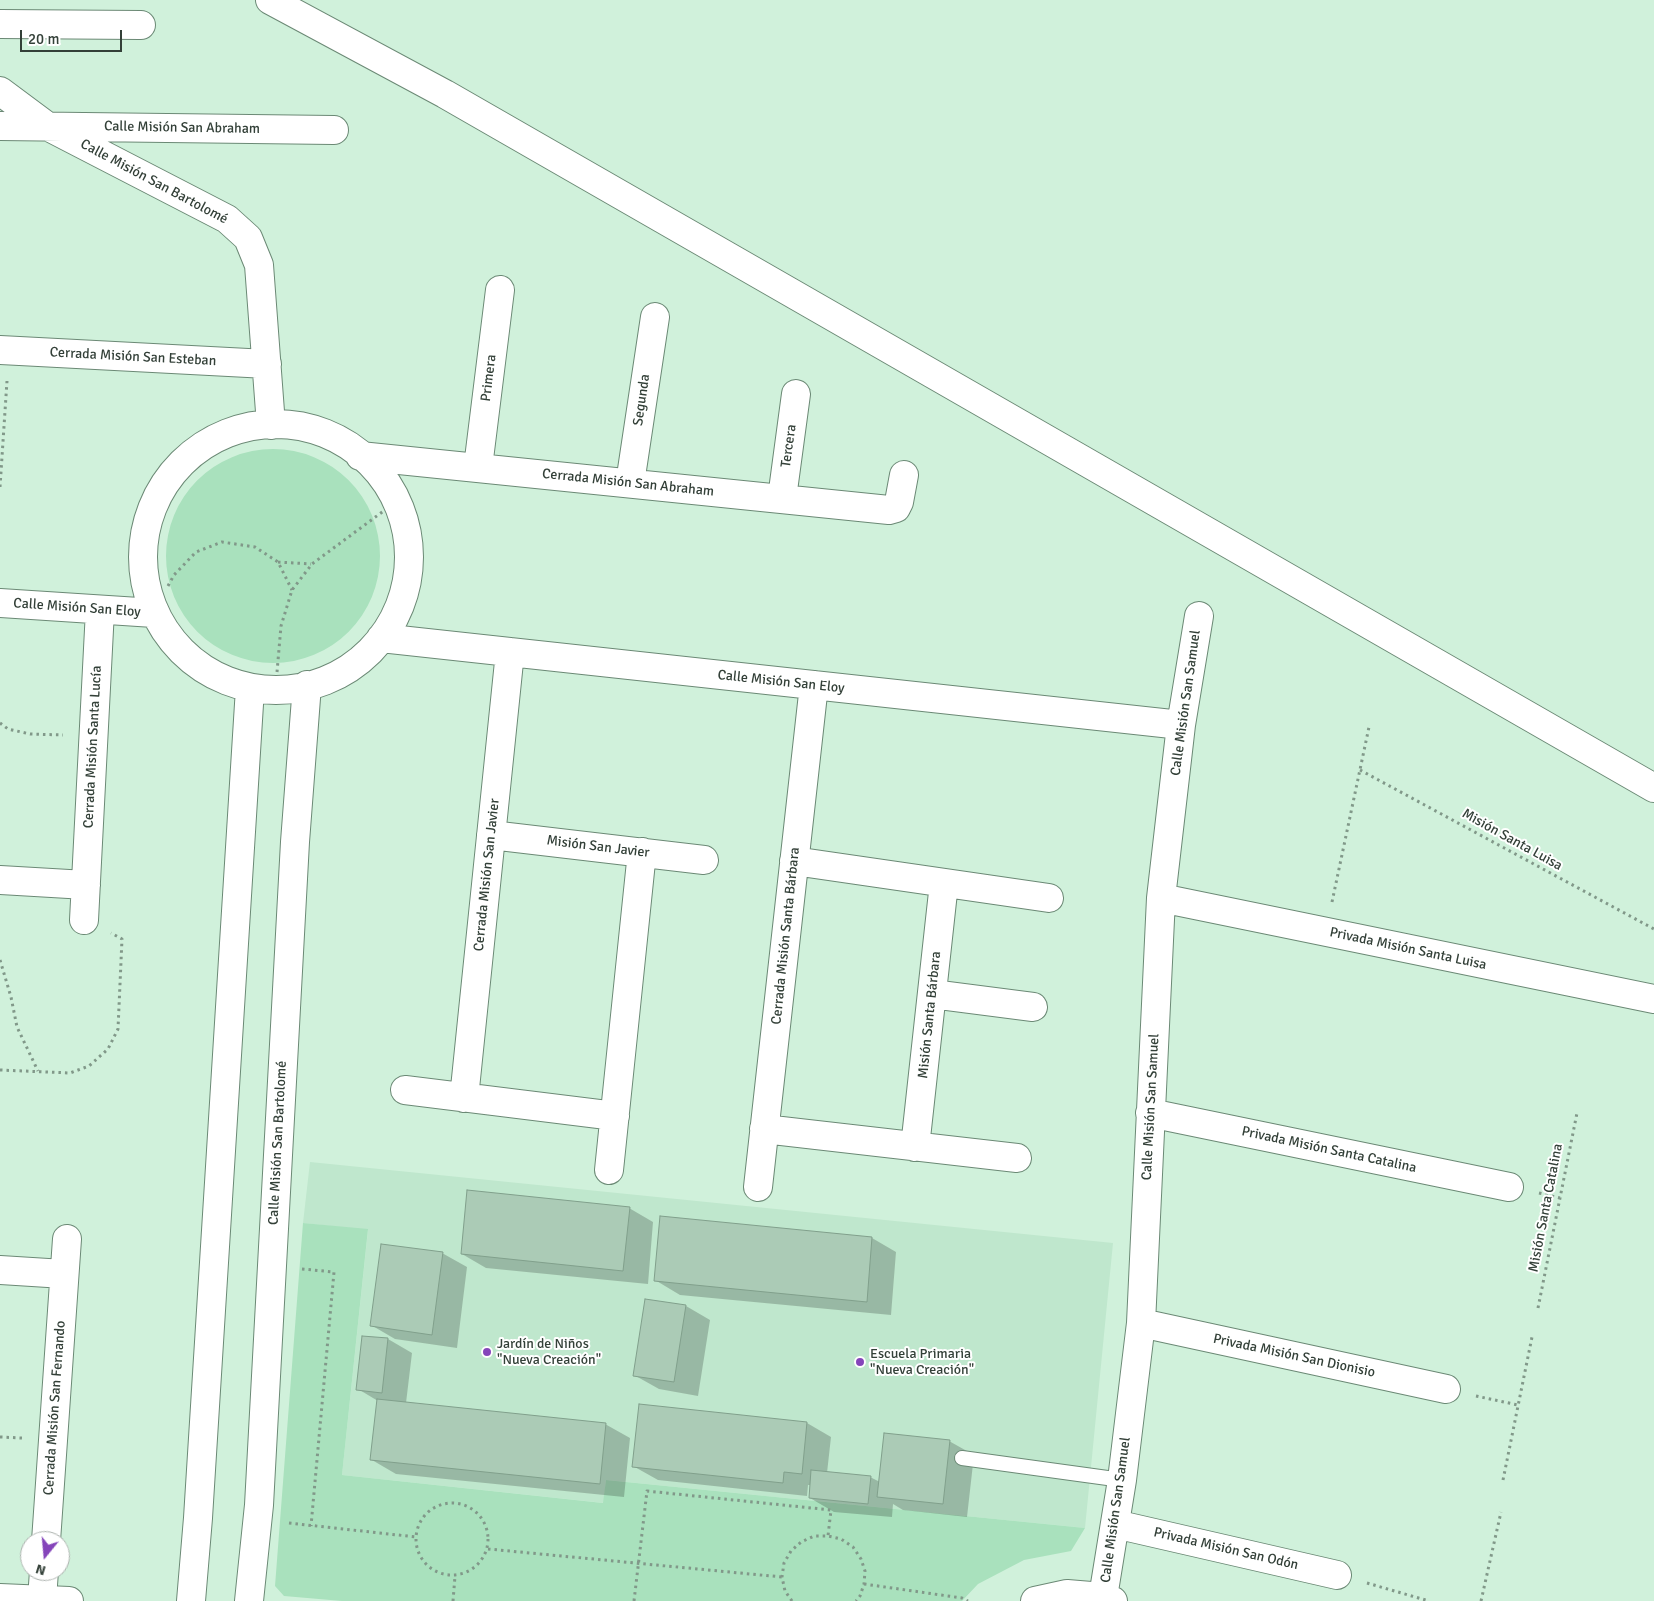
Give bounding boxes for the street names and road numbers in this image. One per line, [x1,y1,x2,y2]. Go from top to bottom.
street label: Calle Misión San Abraham [104,118,260,138]
street label: Calle Misión San Bartolomé [77,136,231,228]
street label: Cerrada Misión San Esteban [49,344,217,370]
street label: Primera [478,354,500,402]
street label: Segunda [630,373,654,427]
street label: Tercera [778,423,800,469]
street label: Cerrada Misión San Abraham [541,466,715,500]
street label: Calle Misión San Eloy [13,595,141,621]
street label: Calle Misión San Samuel [1167,629,1205,777]
street label: Cerrada Misión Santa Lucía [80,665,106,829]
street label: Calle Misión San Eloy [717,667,845,697]
street label: Cerrada Misión San Javier [471,798,503,952]
street label: Misión Santa Luisa [1459,805,1565,875]
street label: Misión San Javier [546,832,650,862]
street label: Cerrada Misión Santa Bárbara [768,847,804,1025]
street label: Privada Misión Santa Luisa [1328,924,1488,974]
street label: Misión Santa Bárbara [915,950,945,1080]
street label: Calle Misión San Samuel [1139,1033,1163,1181]
street label: Calle Misión San Bartolomé [265,1060,291,1226]
street label: Privada Misión Santa Catalina [1240,1123,1418,1177]
street label: Misión Santa Catalina [1525,1142,1567,1274]
street label: Cerrada Misión San Fernando [41,1320,69,1496]
street label: Privada Misión San Dionisio [1211,1331,1377,1381]
street label: Calle Misión San Samuel [1097,1436,1135,1584]
street label: Privada Misión San Odón [1152,1524,1300,1574]

